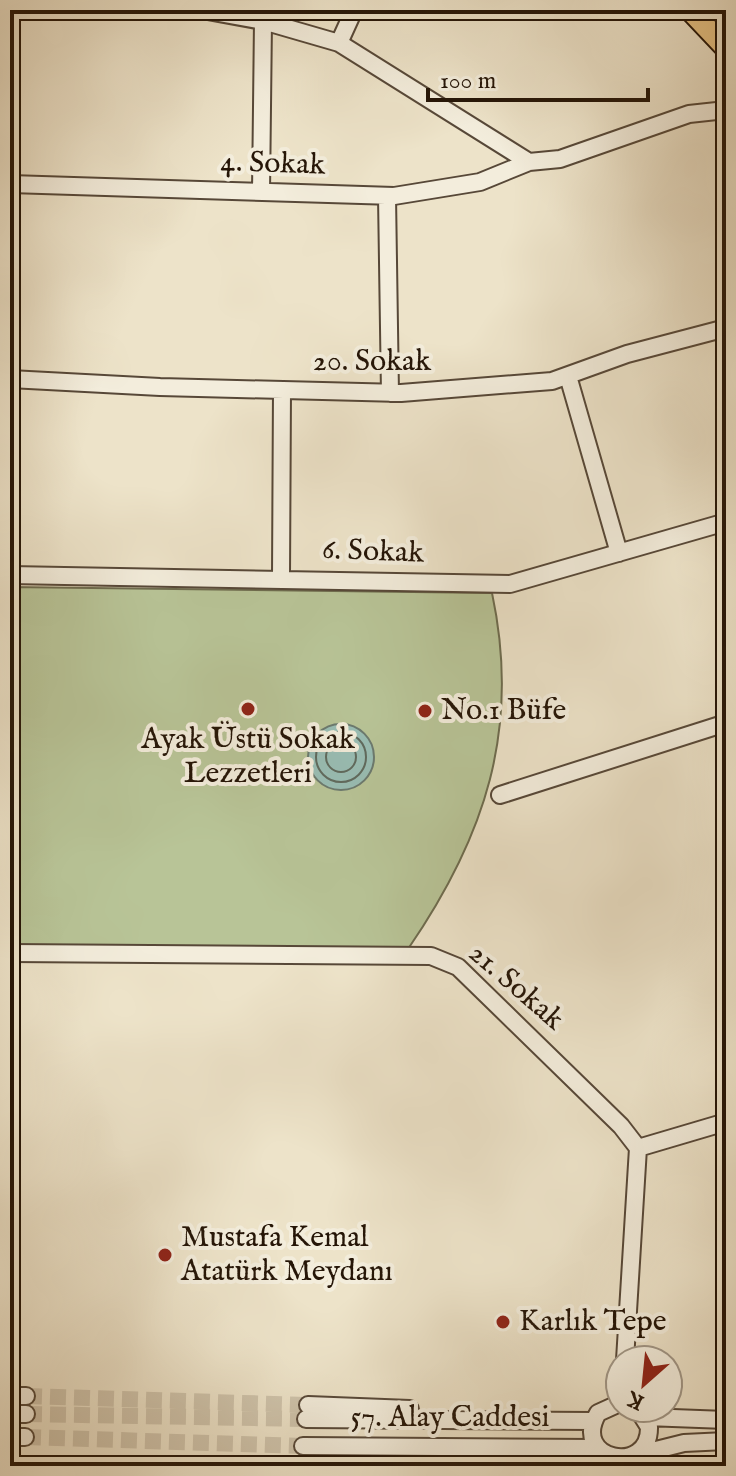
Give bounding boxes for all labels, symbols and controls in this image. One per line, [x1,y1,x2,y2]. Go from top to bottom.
scale bar [428,52,648,102]
text: 100 m [440,66,496,97]
street label: 4. Sokak [220,143,327,185]
street label: 20. Sokak [313,343,432,381]
street label: 6. Sokak [321,531,426,573]
place label: No.1 Büfe [441,692,566,730]
marker: Ayak Üstü Sokak Lezzetleri [239,700,257,718]
marker: No.1 Büfe [416,702,434,720]
place label: Ayak Üstü Sokak Lezzetleri [140,721,356,793]
street label: 21. Sokak [460,935,572,1040]
place label: Mustafa Kemal Atatürk Meydanı [180,1219,393,1291]
marker: Mustafa Kemal Atatürk Meydanı [156,1246,174,1264]
place label: Karlık Tepe [519,1303,667,1341]
marker: Karlık Tepe [494,1313,512,1331]
north arrow [604,1344,684,1424]
text: K [621,1383,649,1416]
street label: 57. Alay Caddesi [350,1399,550,1437]

